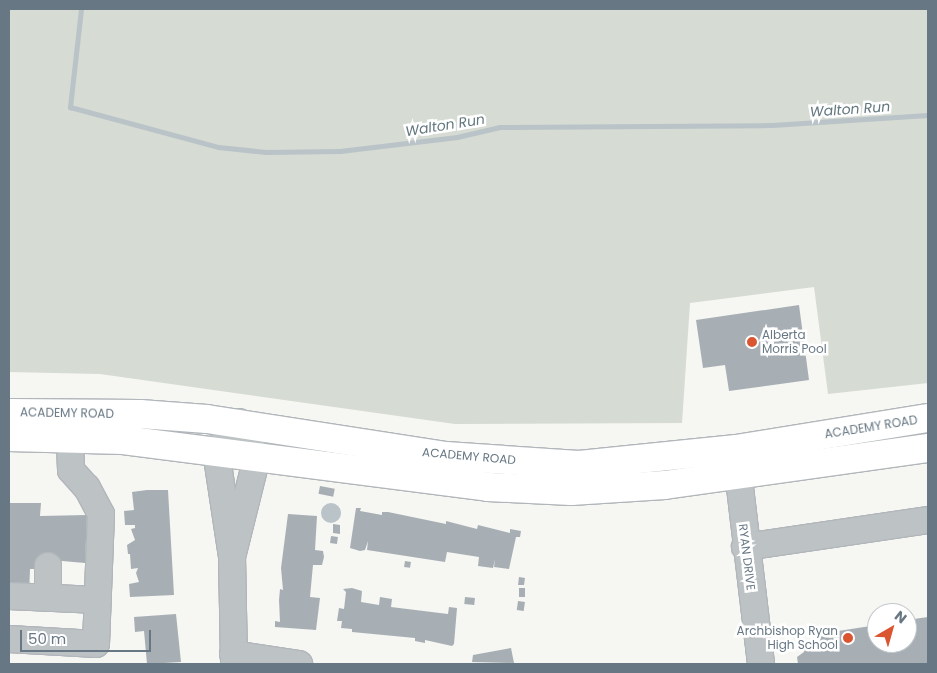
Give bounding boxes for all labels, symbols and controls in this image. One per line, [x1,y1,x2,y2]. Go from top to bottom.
water label: Walton Run [809,98,891,120]
water label: Walton Run [404,110,486,140]
place label: Alberta Morris Pool [762,328,827,356]
marker: Alberta Morris Pool [746,336,758,348]
street label: ACADEMY ROAD [20,405,114,421]
street label: ACADEMY ROAD [823,413,919,441]
street label: ACADEMY ROAD [422,445,516,467]
street label: RYAN DRIVE [736,523,758,591]
north arrow [867,603,917,653]
text: N [890,606,911,628]
scale bar [22,620,154,652]
place label: Archbishop Ryan High School [737,624,838,652]
text: 50 m [28,628,66,649]
marker: Archbishop Ryan High School [842,632,854,644]

